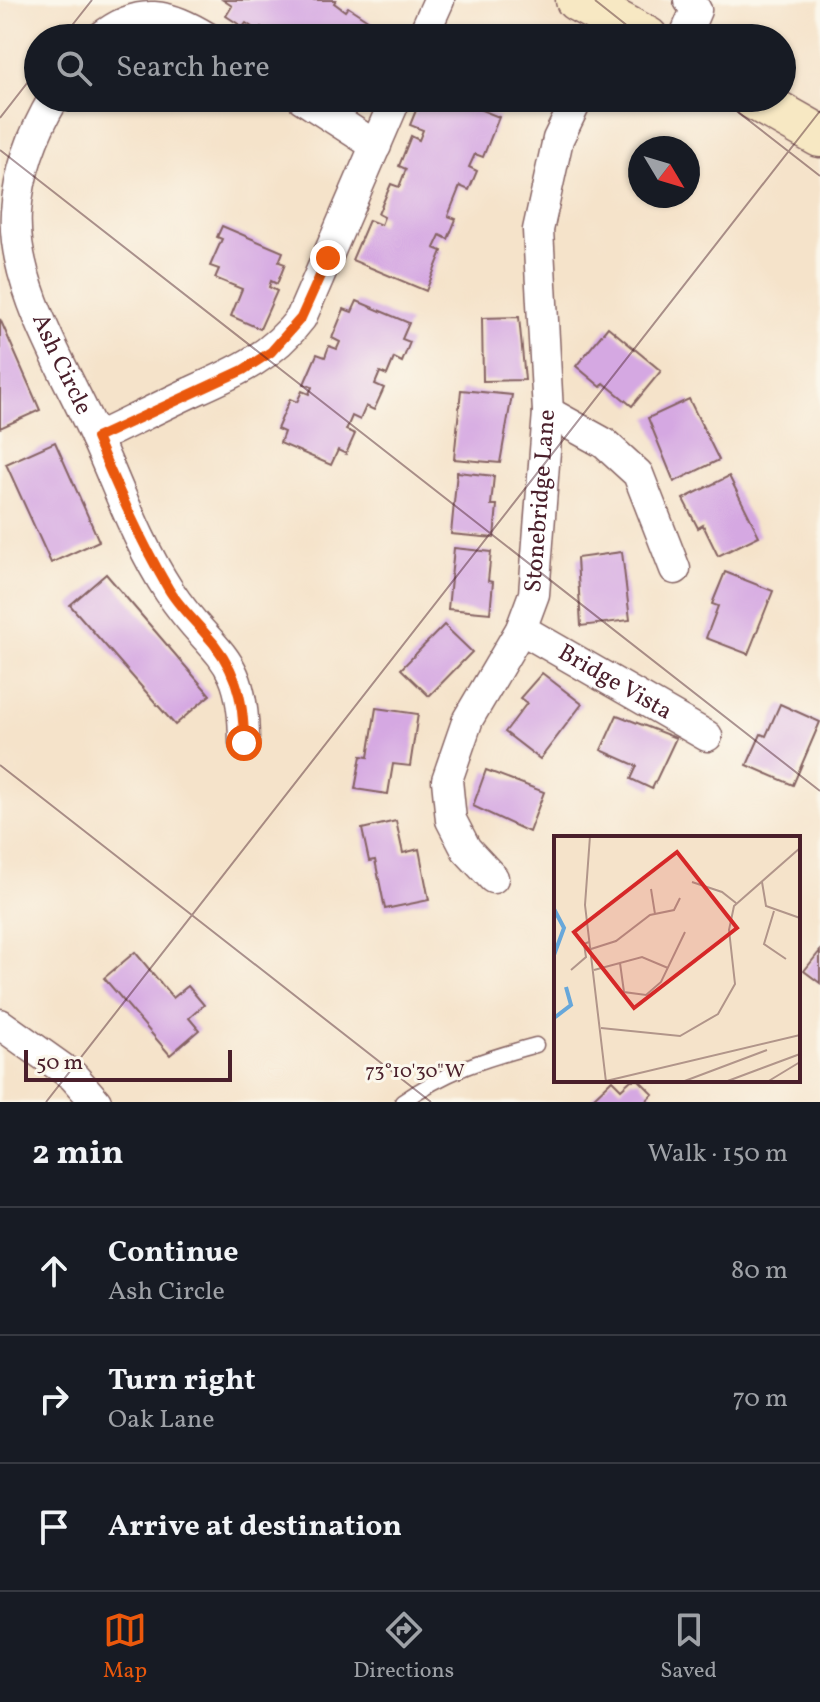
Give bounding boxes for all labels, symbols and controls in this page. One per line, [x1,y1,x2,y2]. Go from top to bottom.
search box [24,24,796,112]
icon: search [52,46,96,90]
text: Search here [116,47,270,89]
north arrow [628,136,700,208]
route end [310,240,346,276]
street label: Ash Circle [22,309,100,421]
street label: Stonebridge Lane [517,408,565,594]
street label: Bridge Vista [551,637,678,729]
route start [226,725,262,761]
inset map [554,836,800,1082]
scale bar [24,1046,232,1082]
text: 50 m [36,1048,83,1079]
text: 73°10'30"W [365,1058,465,1086]
text: 2 min [32,1131,124,1178]
text: Walk · 150 m [647,1136,788,1172]
text: Continue [108,1232,239,1274]
icon: ahead [32,1249,76,1293]
text: 80 m [731,1253,788,1289]
text: Ash Circle [108,1274,225,1310]
text: Turn right [108,1360,256,1402]
icon: right [32,1377,76,1421]
text: 70 m [733,1381,788,1417]
text: Oak Lane [108,1402,215,1438]
icon: arrive [32,1505,76,1549]
text: Arrive at destination [108,1506,402,1548]
tab: Map [103,1608,147,1687]
tab: Directions [353,1608,454,1687]
tab: Saved [660,1608,717,1687]

